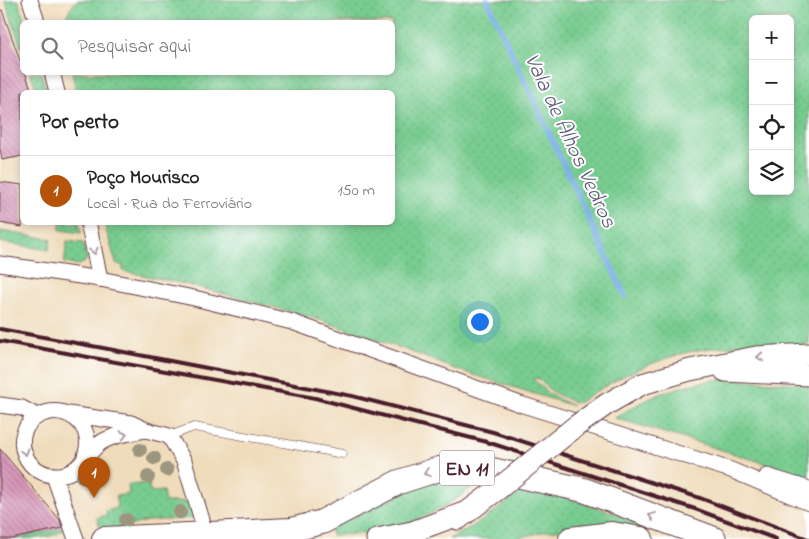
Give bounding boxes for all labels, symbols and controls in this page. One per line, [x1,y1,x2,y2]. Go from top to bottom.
map controls [749,15,794,195]
button: + [749,15,794,60]
search box [20,20,395,75]
icon: search [38,34,66,62]
text: Pesquisar aqui [78,34,191,61]
water label: Vala de Alhos Vedros [515,49,624,234]
button: − [749,60,794,105]
button: locate [749,105,794,150]
text: Por perto [40,108,119,138]
button: layers [749,150,794,195]
text: Poço Mourisco [87,165,199,192]
text: 1 [53,179,59,203]
text: 150 m [337,179,375,203]
text: Local · Rua do Ferroviário [87,192,252,216]
one-way arrow [88,246,99,255]
your location [467,309,493,335]
one-way arrow [756,351,764,362]
one-way arrow [119,430,128,441]
one-way arrow [19,447,29,456]
road number: EN 11 [440,450,494,486]
pin: 1 [78,457,110,498]
one-way arrow [423,467,432,477]
one-way arrow [648,512,656,522]

